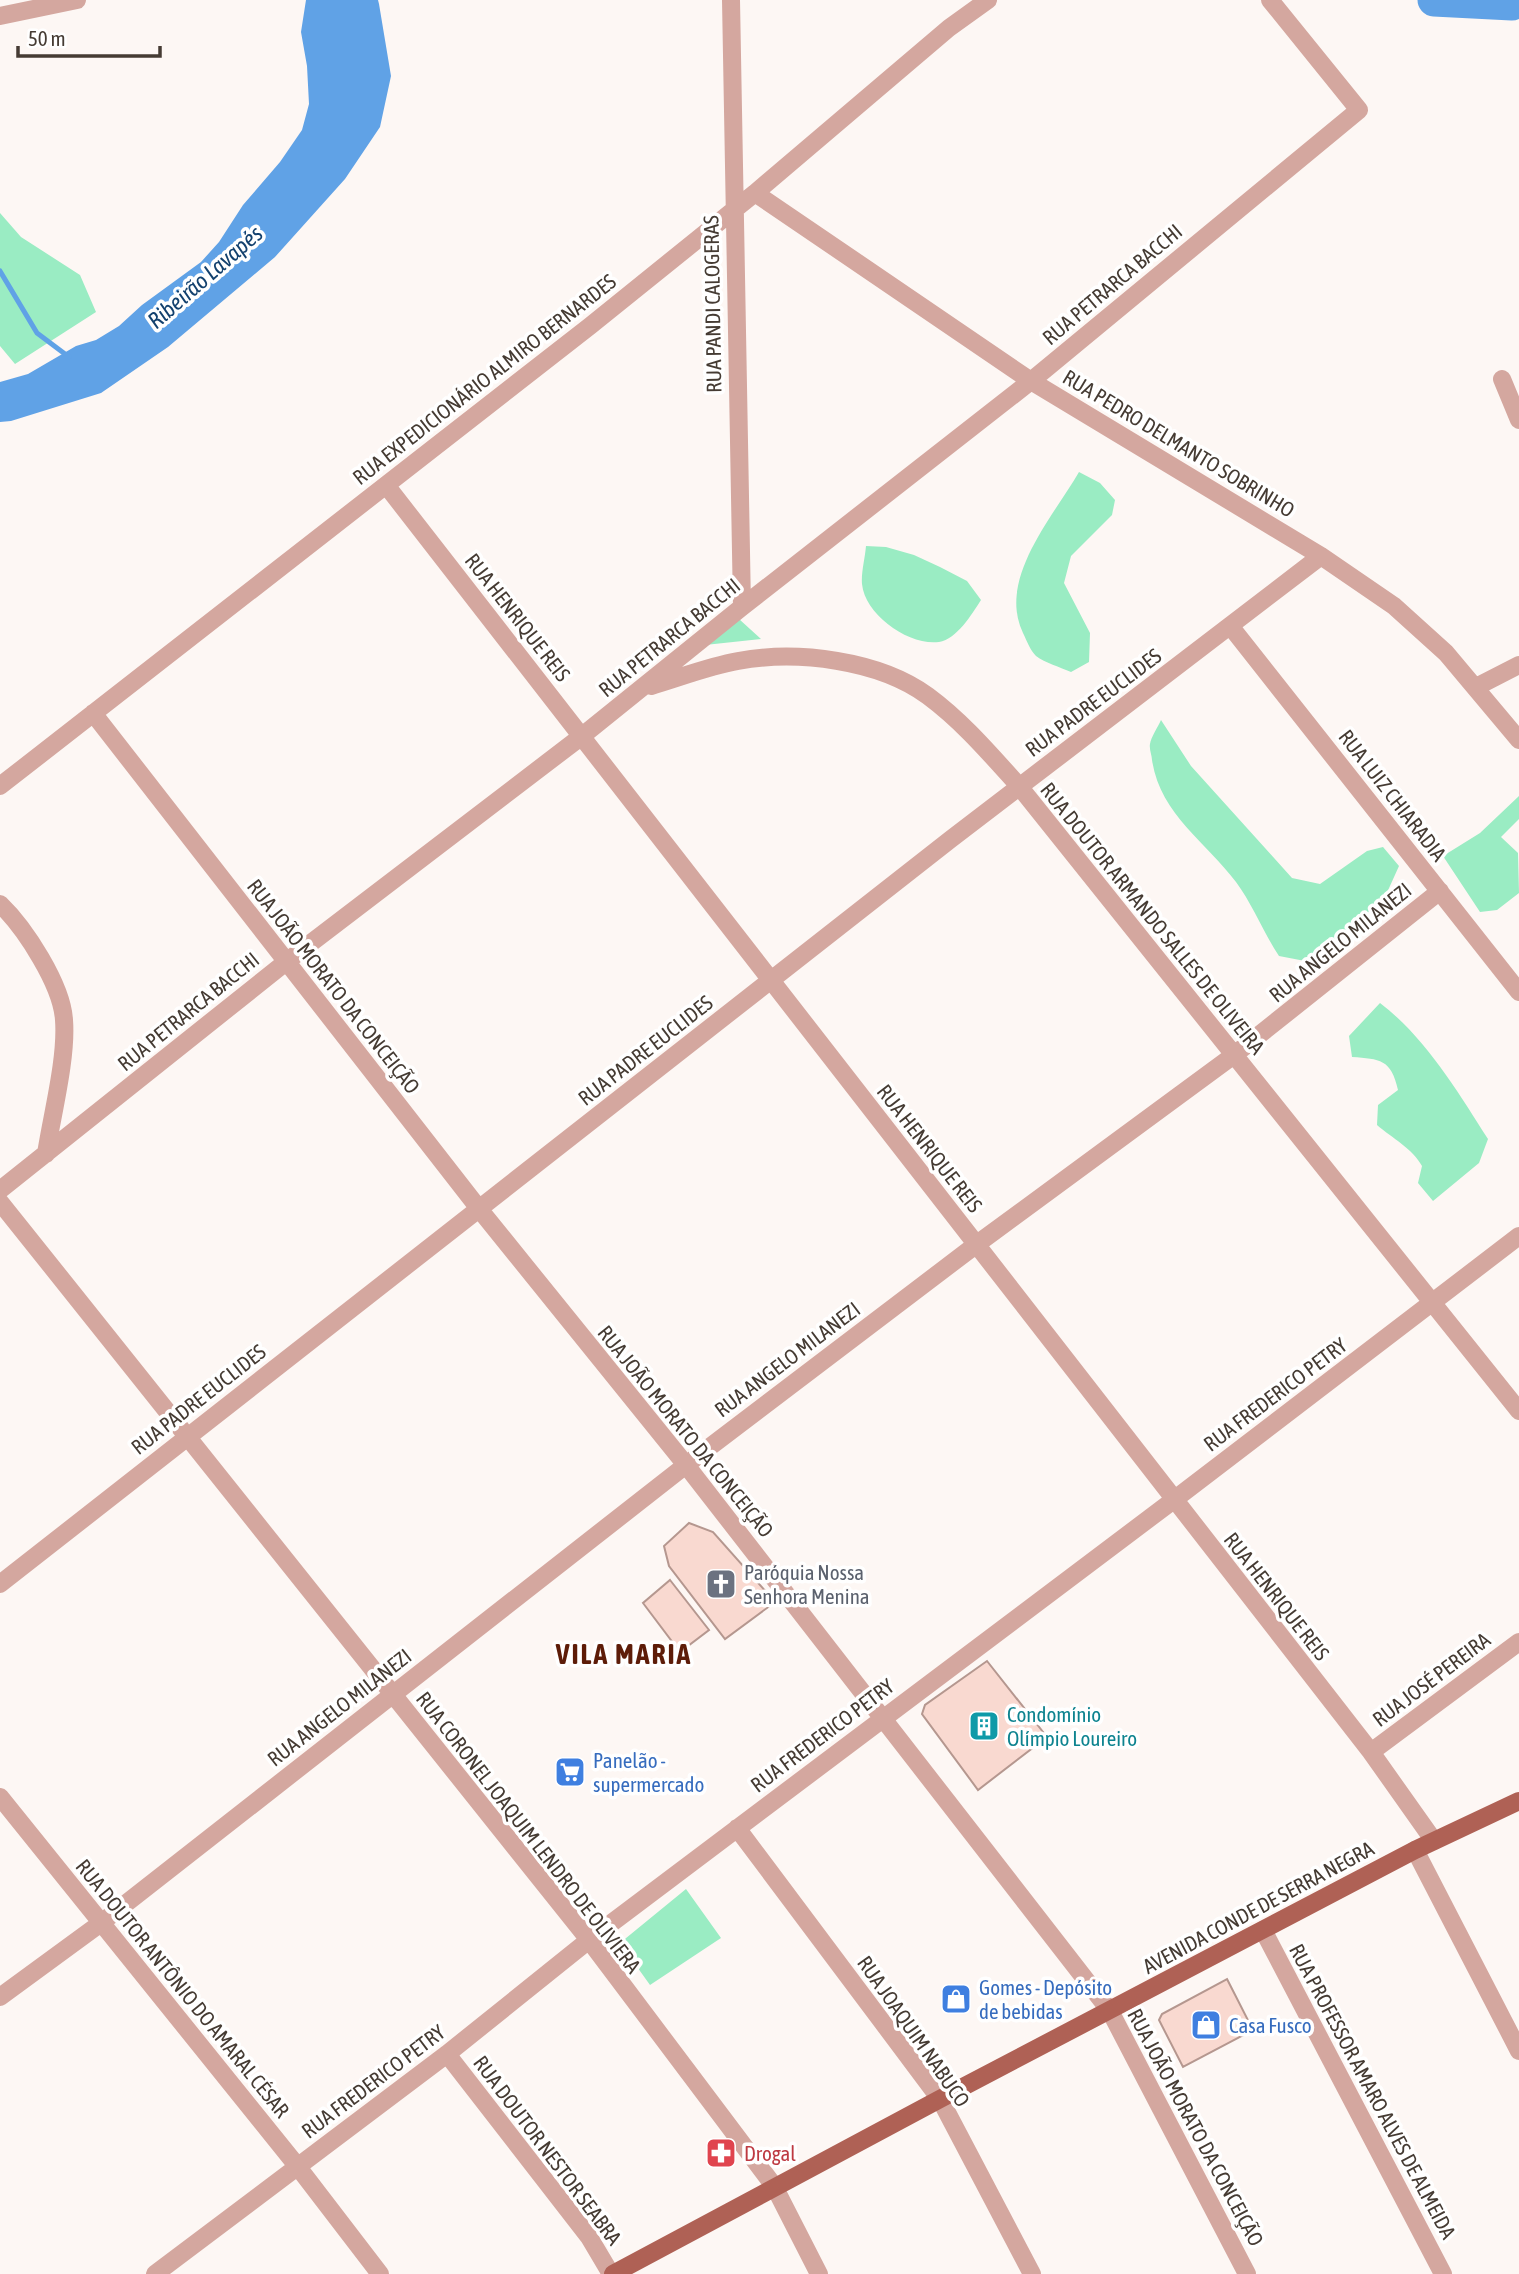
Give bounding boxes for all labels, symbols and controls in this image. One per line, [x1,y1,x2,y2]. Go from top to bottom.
scale bar [18,14,159,58]
text: 50 m [28,26,66,50]
street label: RUA PANDI CALOGERAS [698,215,726,393]
street label: RUA PETRARCA BACCHI [1037,219,1187,349]
water label: Ribeirão Lavapés [142,220,268,334]
street label: RUA EXPEDICIONÁRIO ALMIRO BERNARDES [348,269,620,489]
street label: RUA PEDRO DELMANTO SOBRINHO [1059,364,1299,522]
street label: RUA HENRIQUE REIS [461,548,575,686]
street label: RUA PETRARCA BACCHI [594,573,744,701]
street label: RUA PADRE EUCLIDES [1020,643,1166,761]
street label: RUA LUIZ CHIARADIA [1334,725,1452,866]
street label: RUA DOUTOR ARMANDO SALLES DE OLIVEIRA [1036,778,1270,1059]
street label: RUA JOÃO MORATO DA CONCEIÇÃO [243,874,425,1098]
street label: RUA ANGELO MILANEZI [1264,877,1416,1007]
street label: RUA PETRARCA BACCHI [113,947,263,1075]
street label: RUA PADRE EUCLIDES [573,990,717,1110]
street label: RUA HENRIQUE REIS [873,1079,987,1217]
street label: RUA ANGELO MILANEZI [710,1297,864,1421]
street label: RUA JOÃO MORATO DA CONCEIÇÃO [593,1320,779,1542]
street label: RUA FREDERICO PETRY [1199,1332,1352,1456]
street label: RUA PADRE EUCLIDES [126,1339,270,1459]
street label: RUA HENRIQUE REIS [1220,1527,1334,1665]
place label: Paróquia Nossa Senhora Menina [744,1560,870,1608]
church icon: Paróquia Nossa Senhora Menina [704,1567,738,1601]
street label: RUA JOSÉ PEREIRA [1368,1627,1495,1731]
district label: VILA MARIA [555,1638,692,1670]
street label: RUA ANGELO MILANEZI [262,1643,416,1771]
street label: RUA FREDERICO PETRY [746,1673,899,1797]
street label: RUA CORONEL JOAQUIM LENDRO DE OLIVIERA [412,1687,647,1978]
place label: Condomínio Olímpio Loureiro [1007,1702,1137,1750]
building icon: Condomínio Olímpio Loureiro [967,1709,1001,1743]
place label: Panelão - supermercado [593,1748,704,1796]
supermarket icon: Panelão - supermercado [553,1755,587,1789]
street label: AVENIDA CONDE DE SERRA NEGRA [1139,1836,1378,1978]
street label: RUA DOUTOR ANTÔNIO DO AMARAL CÉSAR [71,1854,295,2122]
street label: RUA PROFESSOR AMARO ALVES DE ALMEIDA [1285,1940,1461,2243]
street label: RUA JOAQUIM NABUCO [853,1951,975,2111]
place label: Gomes - Depósito de bebidas [979,1975,1112,2023]
shop icon: Gomes - Depósito de bebidas [939,1982,973,2016]
street label: RUA JOÃO MORATO DA CONCEIÇÃO [1123,2004,1269,2250]
shop icon: Casa Fusco [1189,2008,1223,2042]
place label: Casa Fusco [1229,2013,1312,2037]
street label: RUA FREDERICO PETRY [297,2019,450,2143]
street label: RUA DOUTOR NESTOR SEABRA [469,2051,627,2250]
pharmacy icon: Drogal [704,2136,738,2170]
place label: Drogal [744,2141,796,2165]

